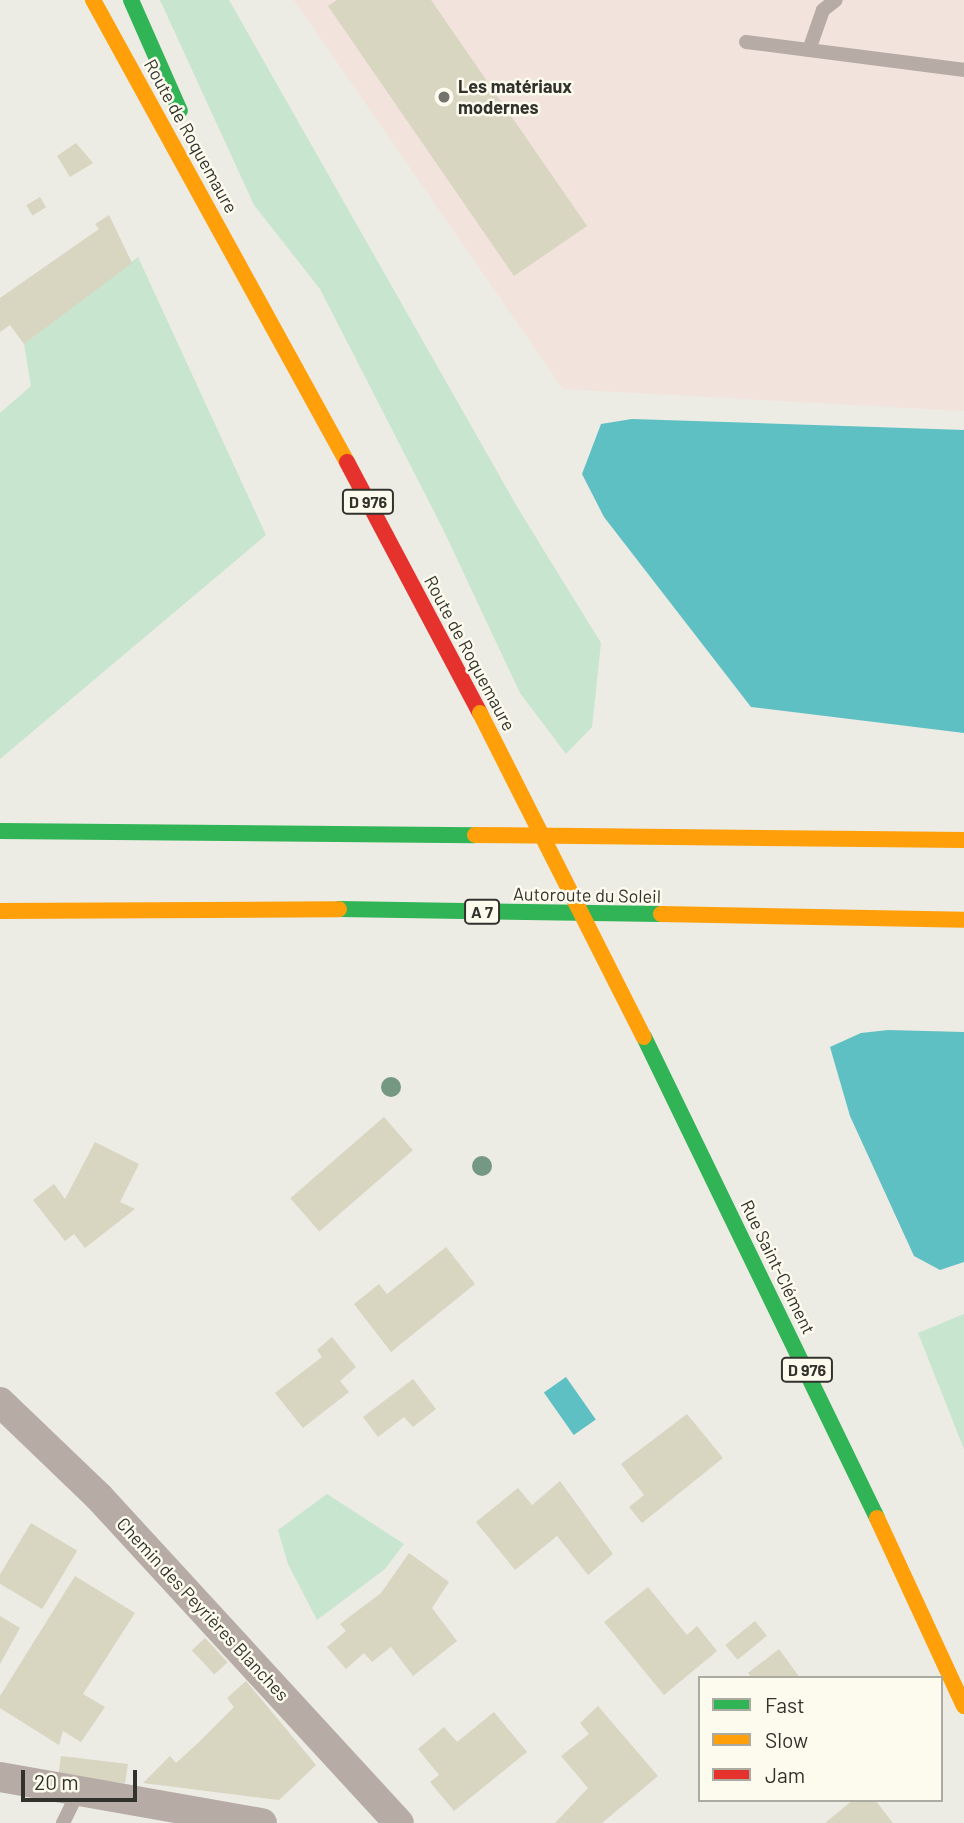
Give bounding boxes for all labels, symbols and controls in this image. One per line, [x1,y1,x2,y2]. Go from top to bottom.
street label: Route de Roquemaure [140,55,242,217]
place label: Les matériaux modernes [458,76,572,119]
marker: Les matériaux modernes [436,89,452,105]
road number: D 976 [342,489,394,514]
street label: Route de Roquemaure [420,572,520,734]
street label: Autoroute du Soleil [513,883,661,907]
road number: A 7 [463,900,501,924]
street label: Rue Saint-Clément [736,1196,820,1338]
road number: D 976 [781,1358,833,1382]
street label: Chemin des Peyrières Blanches [112,1513,294,1705]
legend [698,1676,943,1802]
text: Fast [765,1692,805,1717]
text: Slow [765,1727,808,1752]
scale bar [24,1756,140,1800]
text: Jam [765,1762,805,1787]
text: 20 m [34,1769,79,1794]

